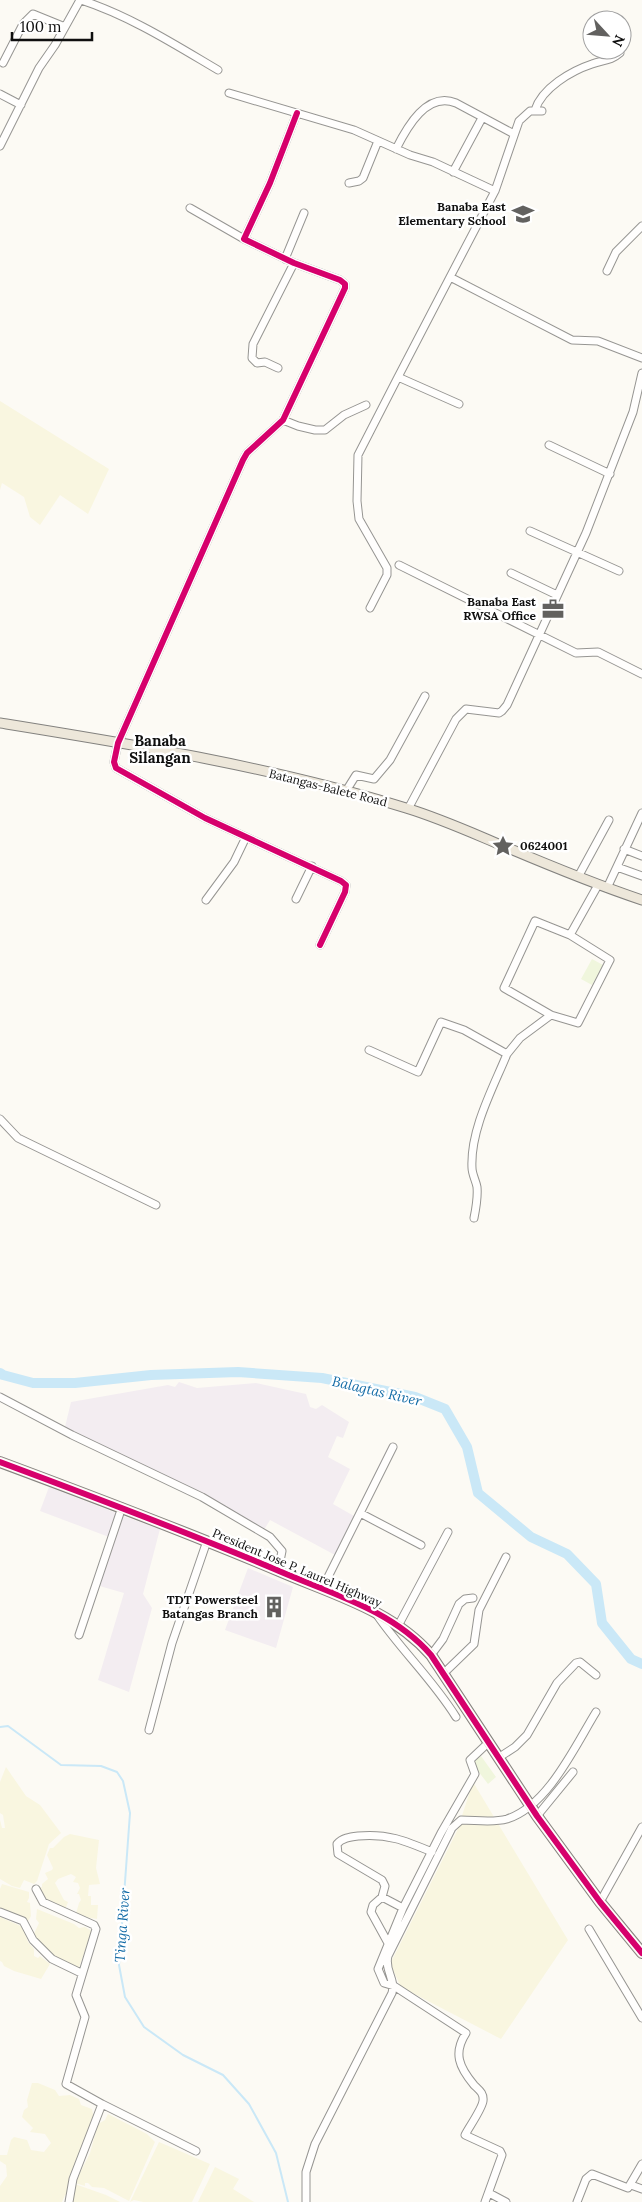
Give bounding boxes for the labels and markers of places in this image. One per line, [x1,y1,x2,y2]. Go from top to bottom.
place label: Banaba East Elementary School [398,199,507,228]
school or university icon: Banaba East Elementary School [510,201,536,227]
place label: Banaba East RWSA Office [463,594,537,623]
office icon: Banaba East RWSA Office [540,596,566,622]
place icon: 0624001 [490,833,516,859]
place label: 0624001 [520,838,568,853]
place label: TDT Powersteel Batangas Branch [162,1592,259,1621]
building icon: TDT Powersteel Batangas Branch [261,1594,287,1620]

